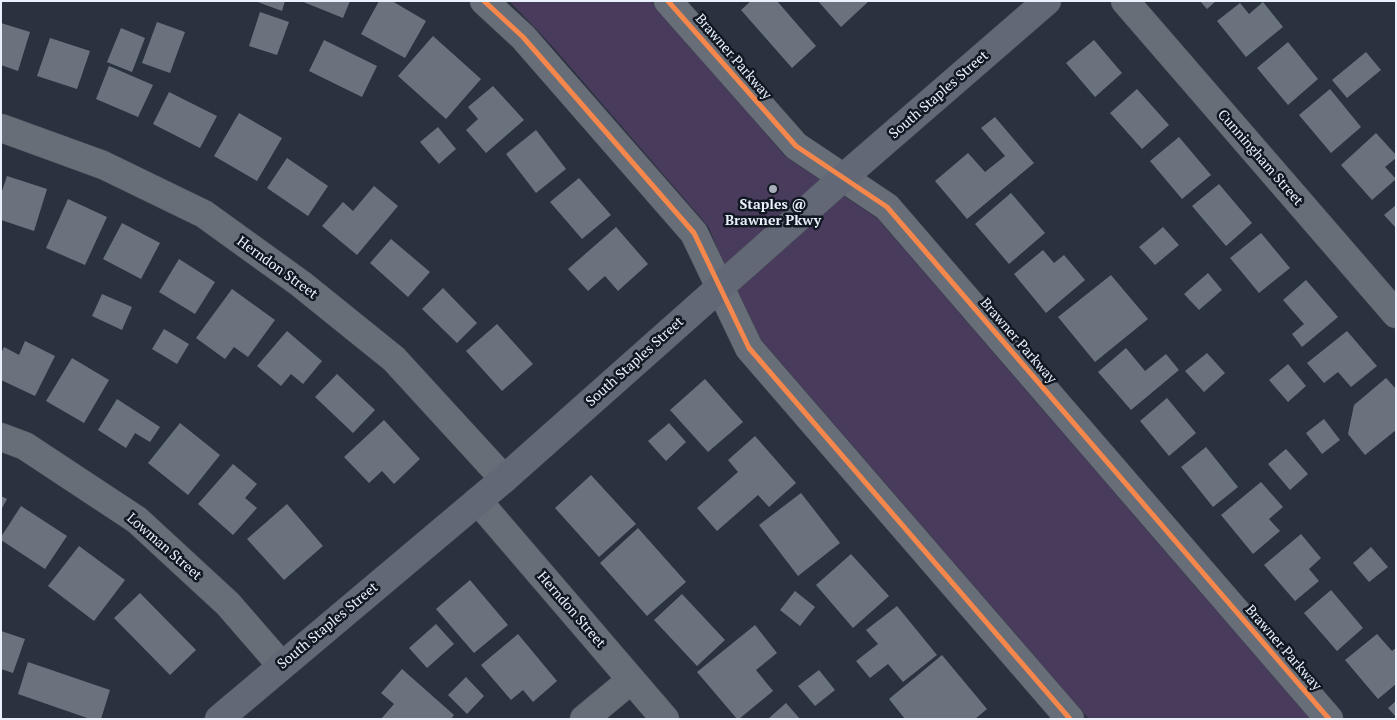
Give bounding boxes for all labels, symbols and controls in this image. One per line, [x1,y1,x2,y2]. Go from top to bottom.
street label: Brawner Parkway [691,11,775,103]
street label: South Staples Street [886,47,992,143]
street label: Cunningham Street [1214,107,1306,209]
marker: Staples @ Brawner Pkwy [767,183,779,195]
place label: Staples @ Brawner Pkwy [725,197,821,230]
street label: Herndon Street [233,233,321,303]
street label: Brawner Parkway [976,295,1060,387]
street label: South Staples Street [583,314,687,410]
street label: Lowman Street [123,510,205,584]
street label: Herndon Street [533,568,609,652]
street label: South Staples Street [274,579,382,673]
street label: Brawner Parkway [1241,602,1325,694]

